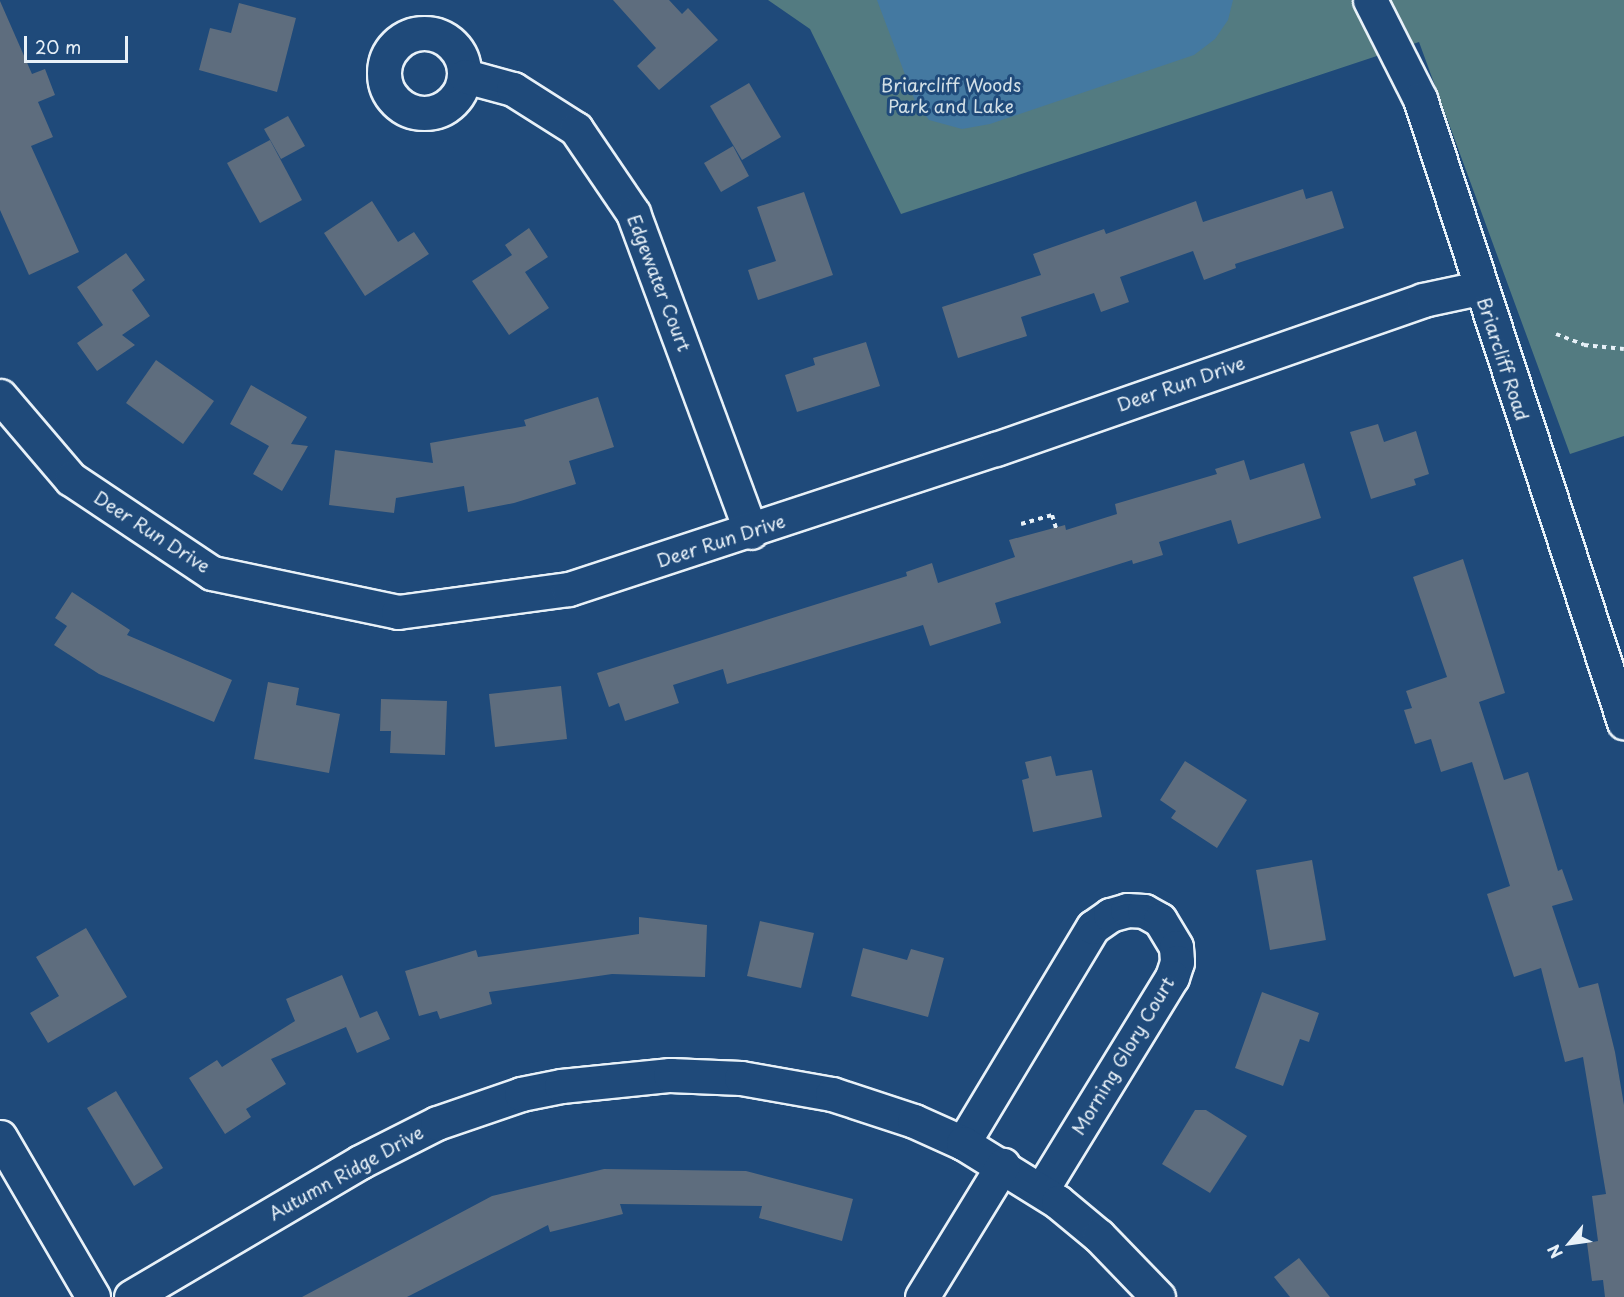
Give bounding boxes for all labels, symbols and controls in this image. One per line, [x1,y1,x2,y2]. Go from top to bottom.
scale bar [27,24,130,62]
text: 20 m [35,33,81,60]
park label: Briarcliff Woods Park and Lake [880,75,1022,118]
street label: Edgewater Court [623,211,695,355]
street label: Briarcliff Road [1473,294,1533,424]
street label: Deer Run Drive [1114,352,1248,416]
street label: Deer Run Drive [90,487,214,577]
street label: Deer Run Drive [654,510,788,572]
street label: Morning Glory Court [1067,973,1179,1139]
street label: Autumn Ridge Drive [265,1121,427,1225]
north arrow [1540,1213,1600,1273]
text: N [1541,1240,1568,1263]

